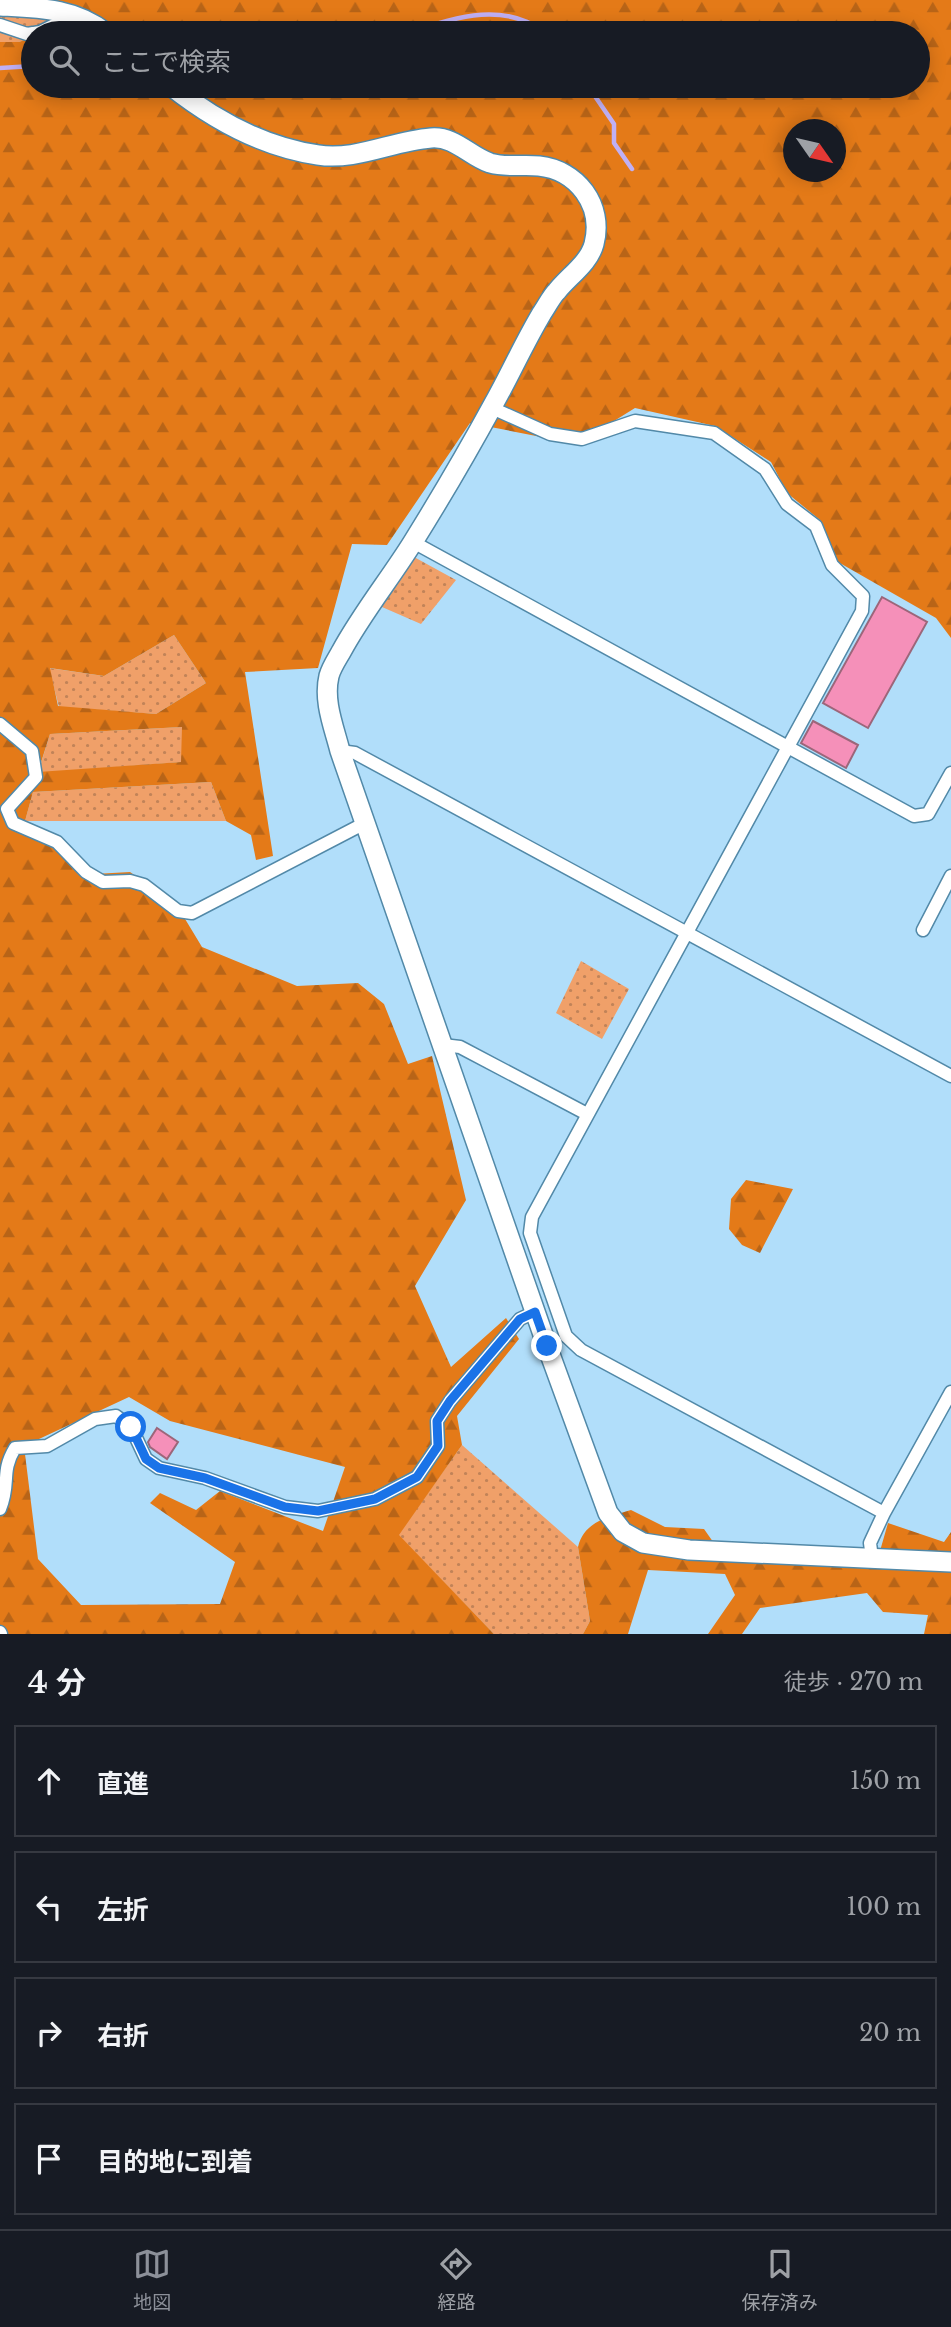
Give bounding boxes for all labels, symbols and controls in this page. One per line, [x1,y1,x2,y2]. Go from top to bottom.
search box [21,21,930,98]
icon: search [45,41,83,79]
text: ここで検索 [101,46,231,78]
north arrow [783,119,846,182]
route end [531,1330,562,1361]
route start [115,1411,146,1442]
text: 4 分 [28,1664,86,1701]
text: 徒歩 · 270 m [784,1668,923,1696]
icon: ahead [30,1762,68,1800]
text: 150 m [850,1767,921,1795]
text: 直進 [97,1768,149,1800]
icon: left [30,1888,68,1926]
text: 100 m [847,1893,921,1921]
text: 左折 [97,1894,149,1926]
icon: right [30,2014,68,2052]
text: 20 m [859,2019,921,2047]
text: 右折 [97,2020,149,2052]
icon: arrive [30,2140,68,2178]
text: 目的地に到着 [97,2146,253,2178]
tab: 地図 [133,2245,171,2314]
tab: 経路 [437,2245,476,2314]
tab: 保存済み [742,2245,818,2314]

